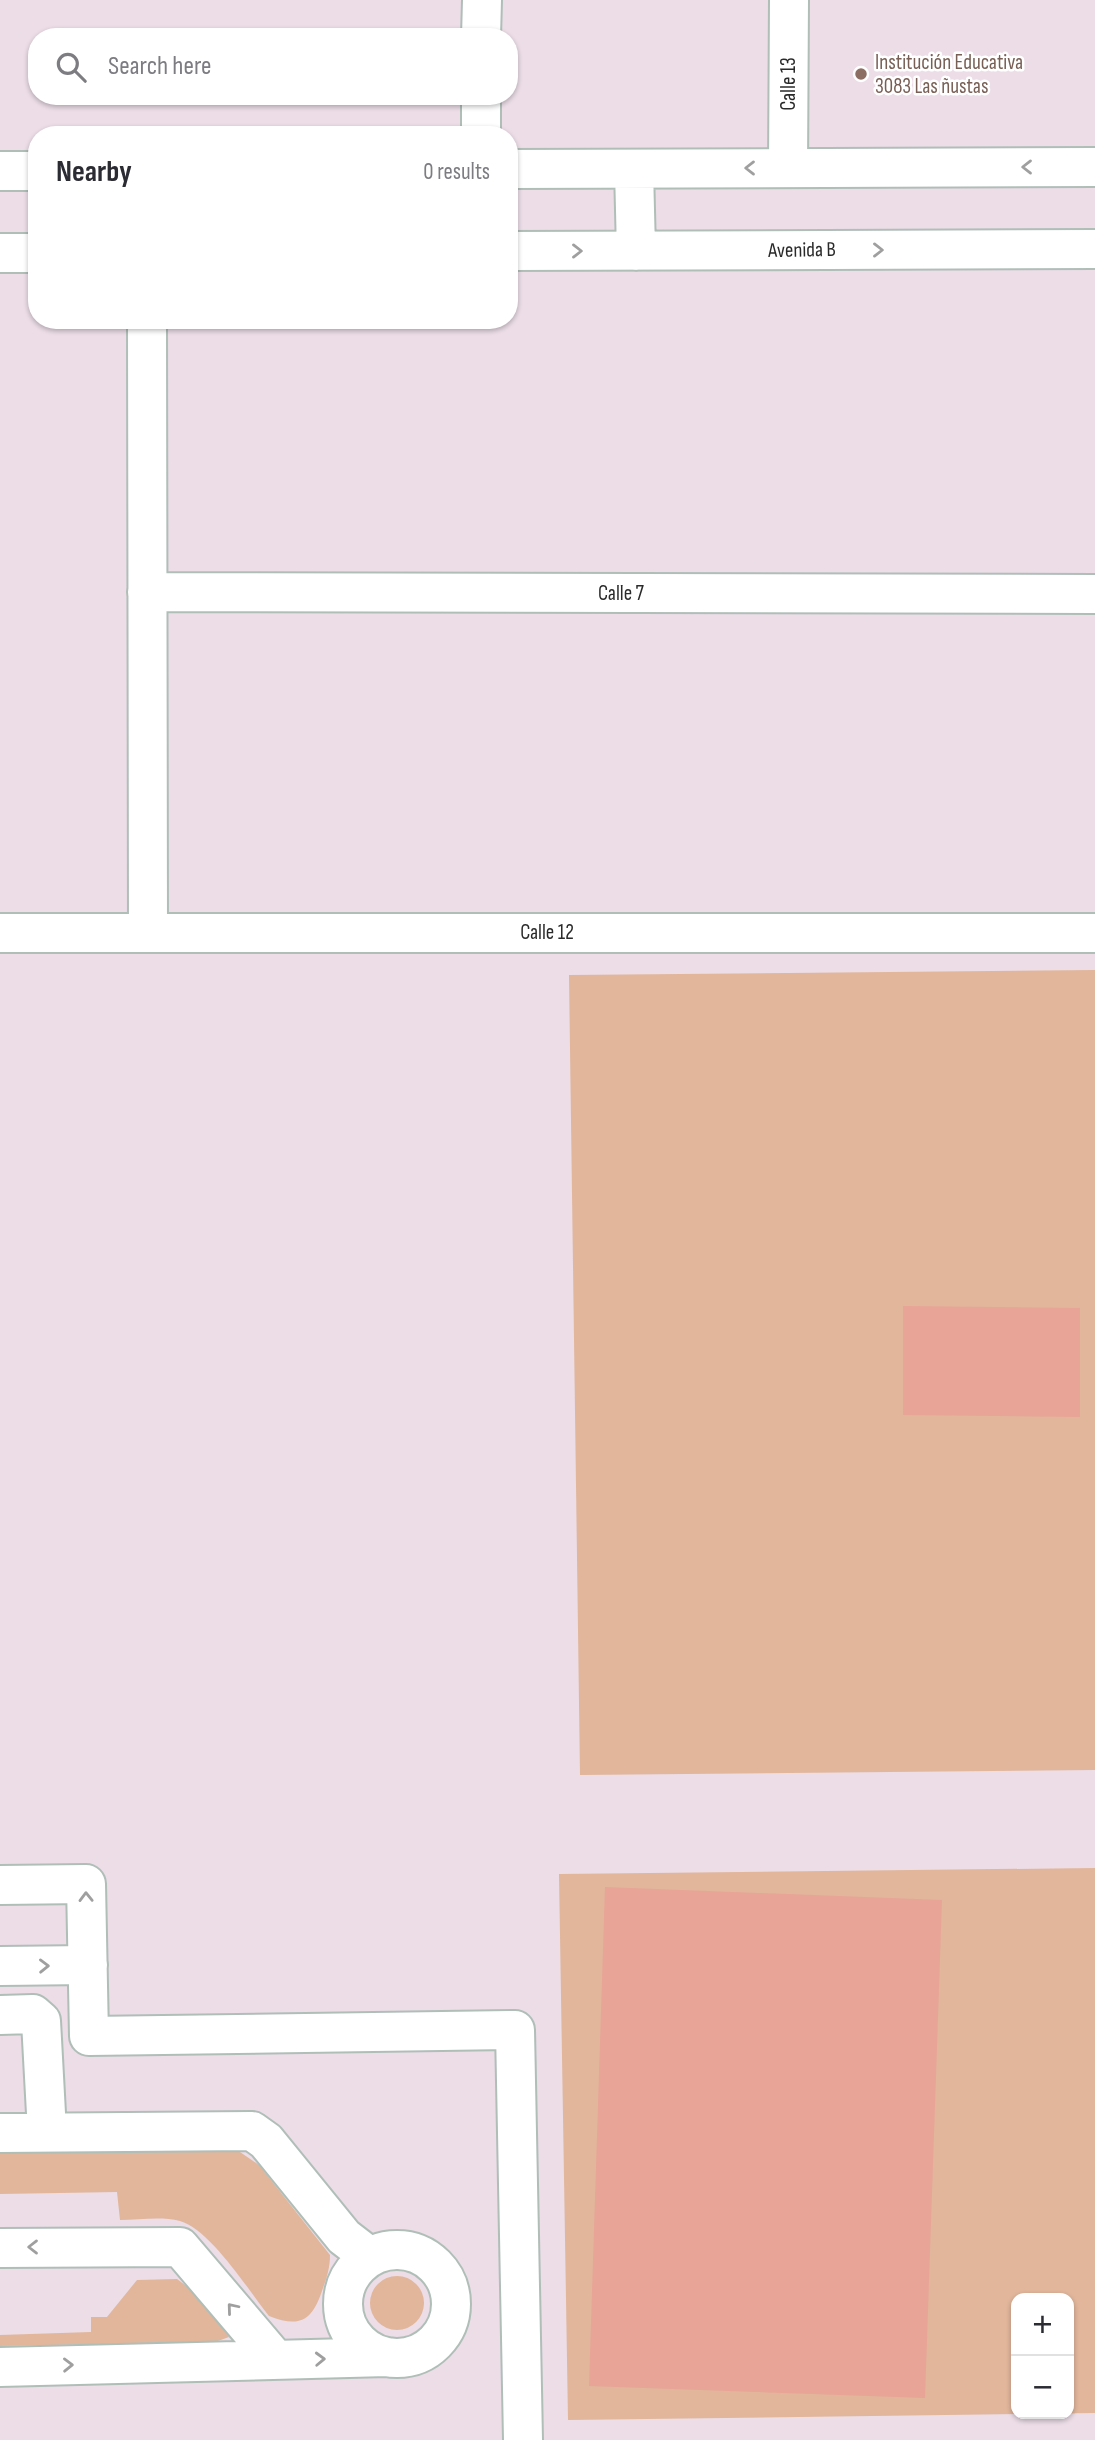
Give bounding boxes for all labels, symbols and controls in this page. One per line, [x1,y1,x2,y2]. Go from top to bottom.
search box [28,28,518,105]
icon: search [52,48,90,86]
place label: Institución Educativa 3083 Las ñustas [875,50,1023,99]
text: Search here [108,51,211,82]
street label: Calle 13 [776,57,801,111]
marker: Institución Educativa 3083 Las ñustas [853,66,869,82]
text: Nearby [56,154,132,190]
text: 0 results [423,158,490,186]
one-way arrow [1021,159,1032,175]
one-way arrow [745,160,755,176]
street label: Avenida B [767,237,836,263]
one-way arrow [874,242,884,258]
one-way arrow [573,243,583,259]
street label: Calle 7 [598,581,645,606]
street label: Calle 12 [520,920,574,945]
one-way arrow [79,1891,94,1902]
one-way arrow [39,1958,50,1974]
one-way arrow [27,2240,38,2255]
map controls [1011,2293,1074,2419]
button: + [1011,2293,1074,2356]
one-way arrow [228,2303,240,2316]
one-way arrow [315,2351,326,2366]
button: − [1011,2356,1074,2419]
one-way arrow [63,2358,74,2373]

